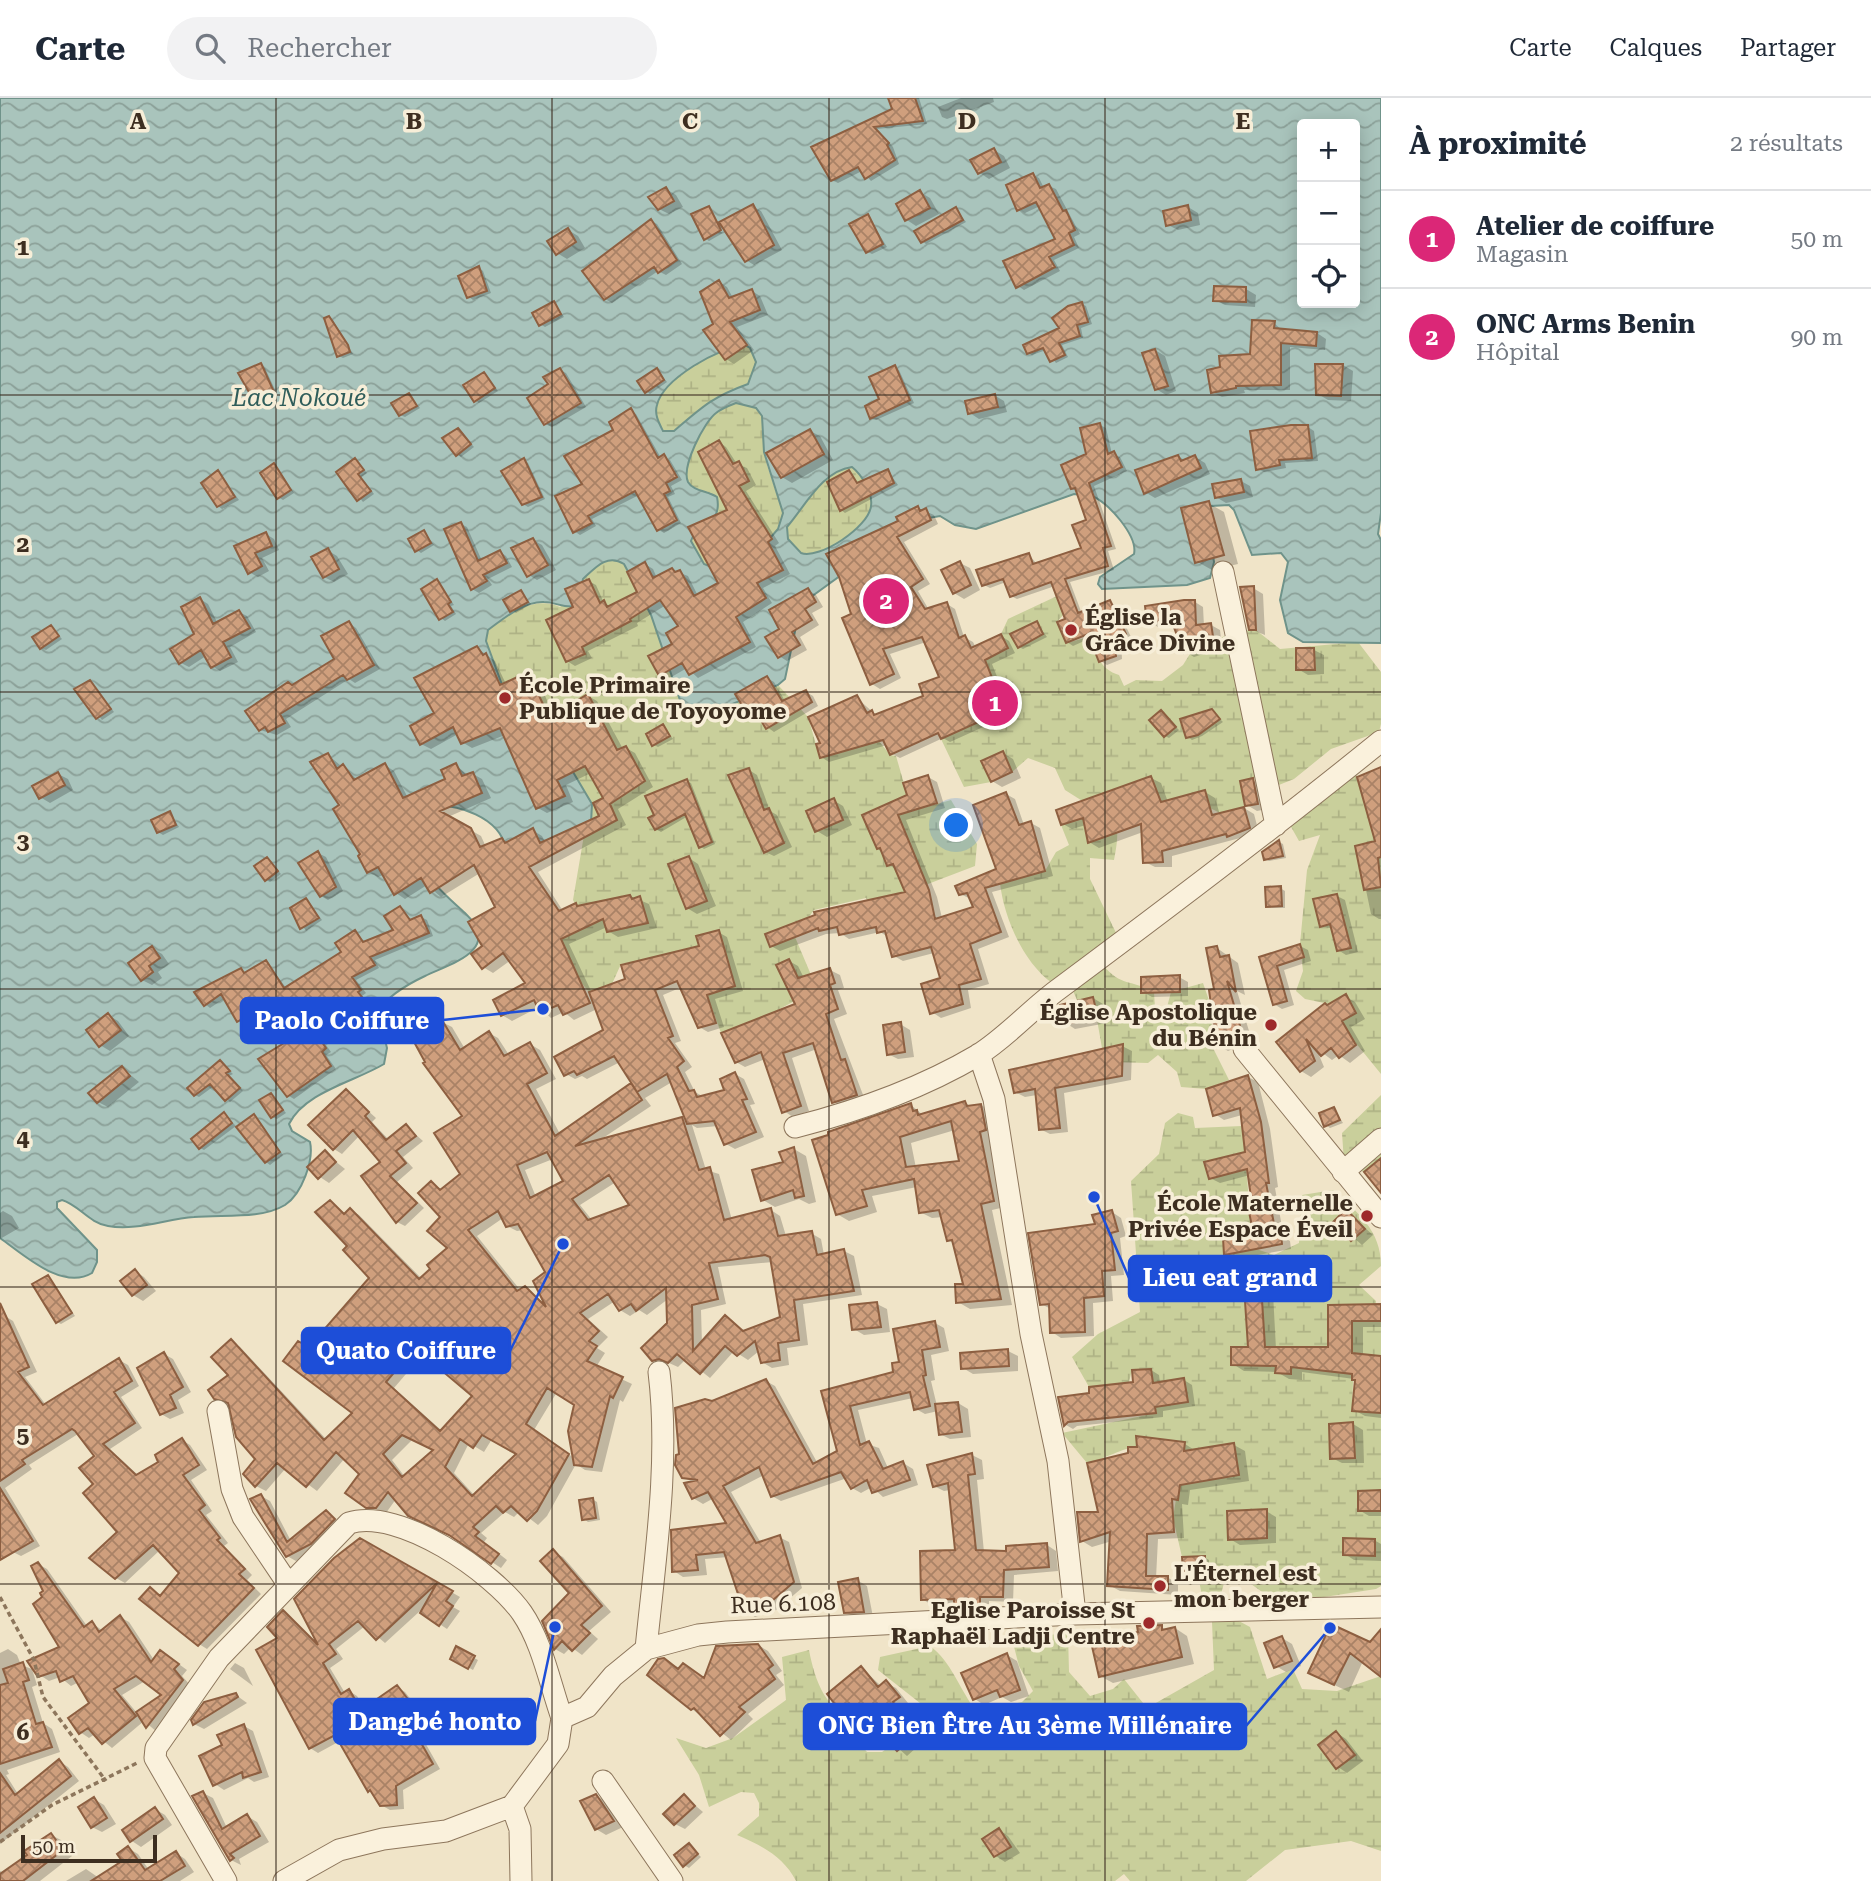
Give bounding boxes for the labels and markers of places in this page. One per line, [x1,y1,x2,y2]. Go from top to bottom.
pin: 2 [863,575,909,627]
place label: Église la Grâce Divine [1085,603,1235,657]
marker: Église la Grâce Divine [1063,622,1079,638]
place label: École Primaire Publique de Toyoyome [519,671,786,725]
pin: 1 [972,677,1018,729]
marker: École Primaire Publique de Toyoyome [497,690,513,706]
callout: Paolo Coiffure [241,998,443,1043]
place label: Église Apostolique du Bénin [1040,998,1258,1052]
marker: Église Apostolique du Bénin [1263,1017,1279,1033]
place label: École Maternelle Privée Espace Éveil [1128,1189,1353,1243]
marker: École Maternelle Privée Espace Éveil [1359,1208,1375,1224]
callout: Lieu eat grand [1129,1256,1331,1301]
callout: Quato Coiffure [302,1328,510,1373]
place label: L'Éternel est mon berger [1174,1559,1317,1613]
marker: L'Éternel est mon berger [1152,1578,1168,1594]
place label: Eglise Paroisse St Raphaël Ladji Centre [891,1597,1135,1650]
marker: Eglise Paroisse St Raphaël Ladji Centre [1141,1615,1157,1631]
callout: Dangbé honto [334,1699,535,1744]
callout: ONG Bien Être Au 3ème Millénaire [804,1704,1246,1749]

